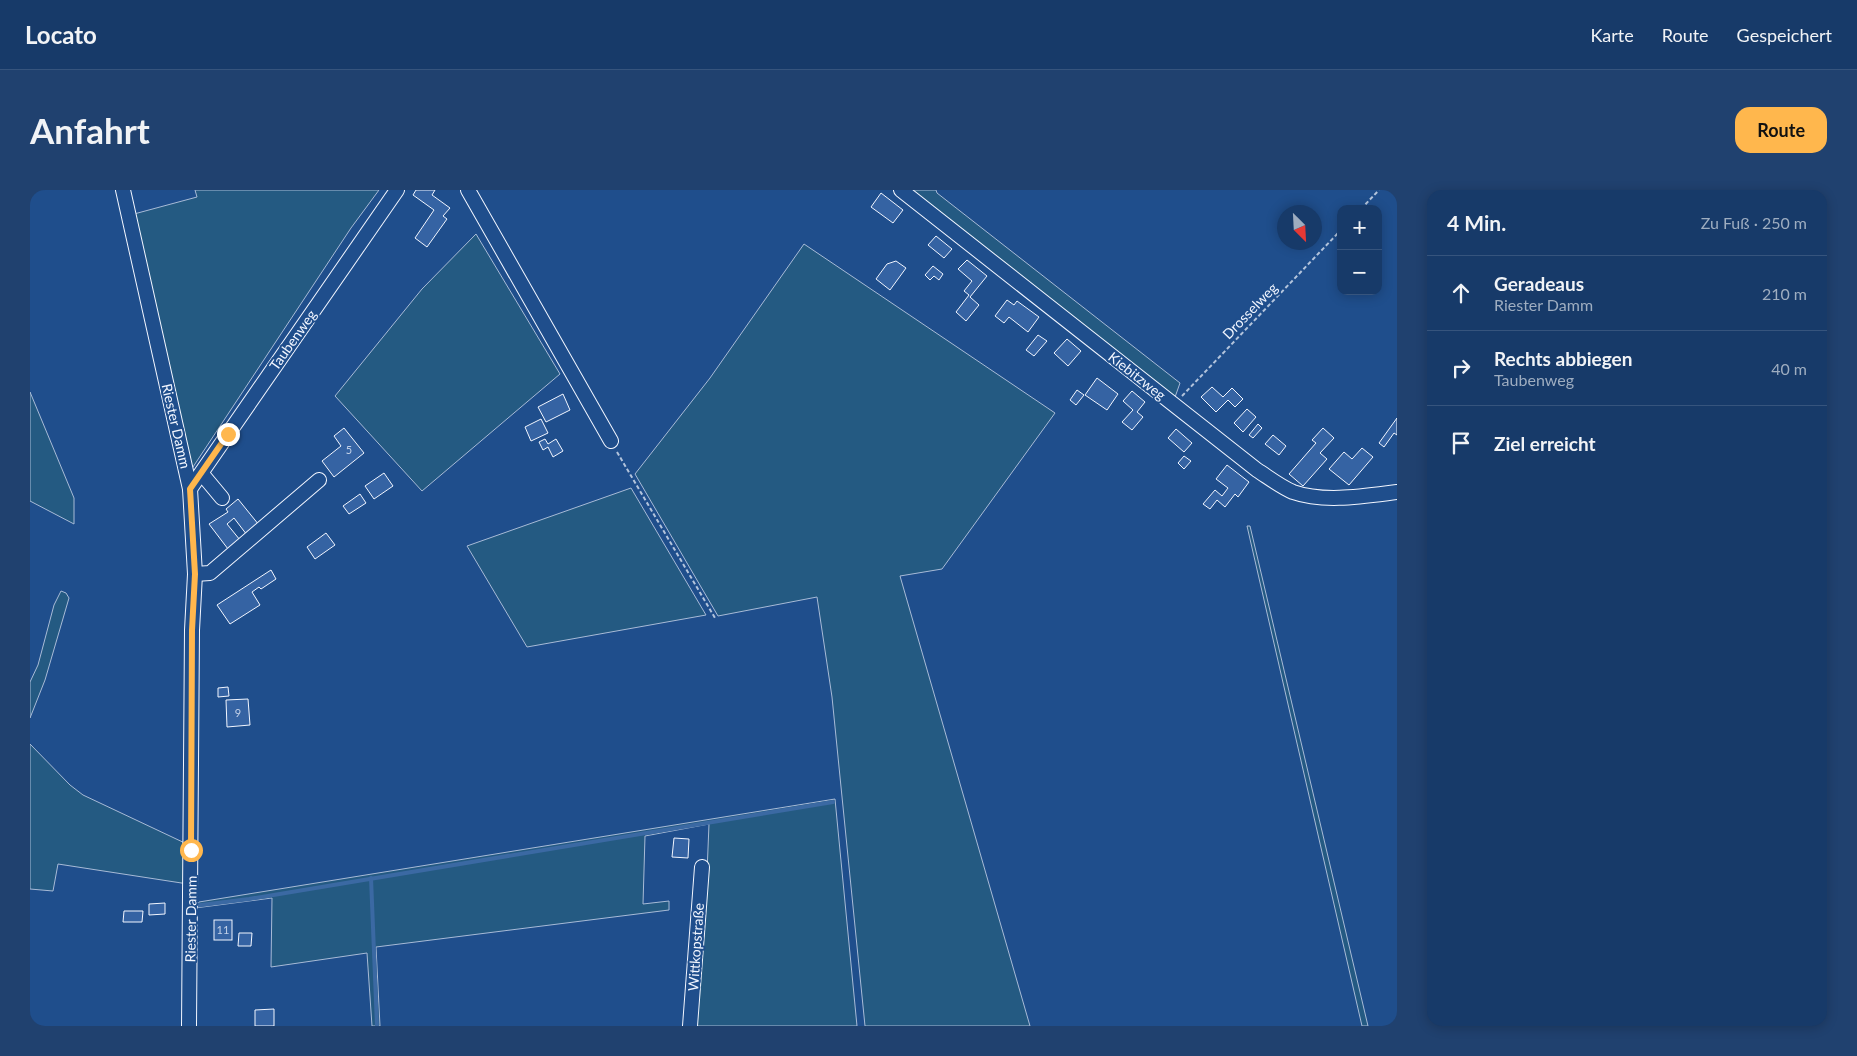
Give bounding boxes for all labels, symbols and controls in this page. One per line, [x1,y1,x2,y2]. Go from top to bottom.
text: Locato [25,20,97,49]
text: Karte [1590,24,1634,46]
text: Route [1662,24,1709,46]
text: Gespeichert [1737,24,1832,46]
button: Route [1735,107,1827,153]
text: Anfahrt [30,109,150,151]
north arrow [1277,205,1322,250]
map controls [1337,205,1382,295]
button: + [1337,205,1382,250]
text: 4 Min. [1447,210,1506,235]
text: Zu Fuß · 250 m [1701,213,1807,232]
button: − [1337,250,1382,295]
text: Geradeaus [1494,272,1584,295]
street label: Drosselweg [1219,279,1281,342]
icon: ahead [1447,279,1475,307]
text: 210 m [1762,284,1807,303]
text: Riester Damm [1494,295,1593,314]
street label: Taubenweg [266,306,320,373]
text: Rechts abbiegen [1494,347,1632,370]
street label: Kiebitzweg [1105,348,1169,403]
icon: right [1447,354,1475,382]
text: 40 m [1771,359,1807,378]
text: Taubenweg [1494,370,1574,389]
street label: Riester Damm [158,382,195,470]
route end [217,423,240,446]
icon: arrive [1447,429,1475,457]
text: Ziel erreicht [1494,432,1596,455]
house number: 5 [346,443,352,456]
house number: 9 [235,706,241,719]
route start [180,839,203,862]
street label: Riester Damm [181,875,200,962]
street label: Wittkopstraße [684,902,707,992]
house number: 11 [217,923,229,936]

